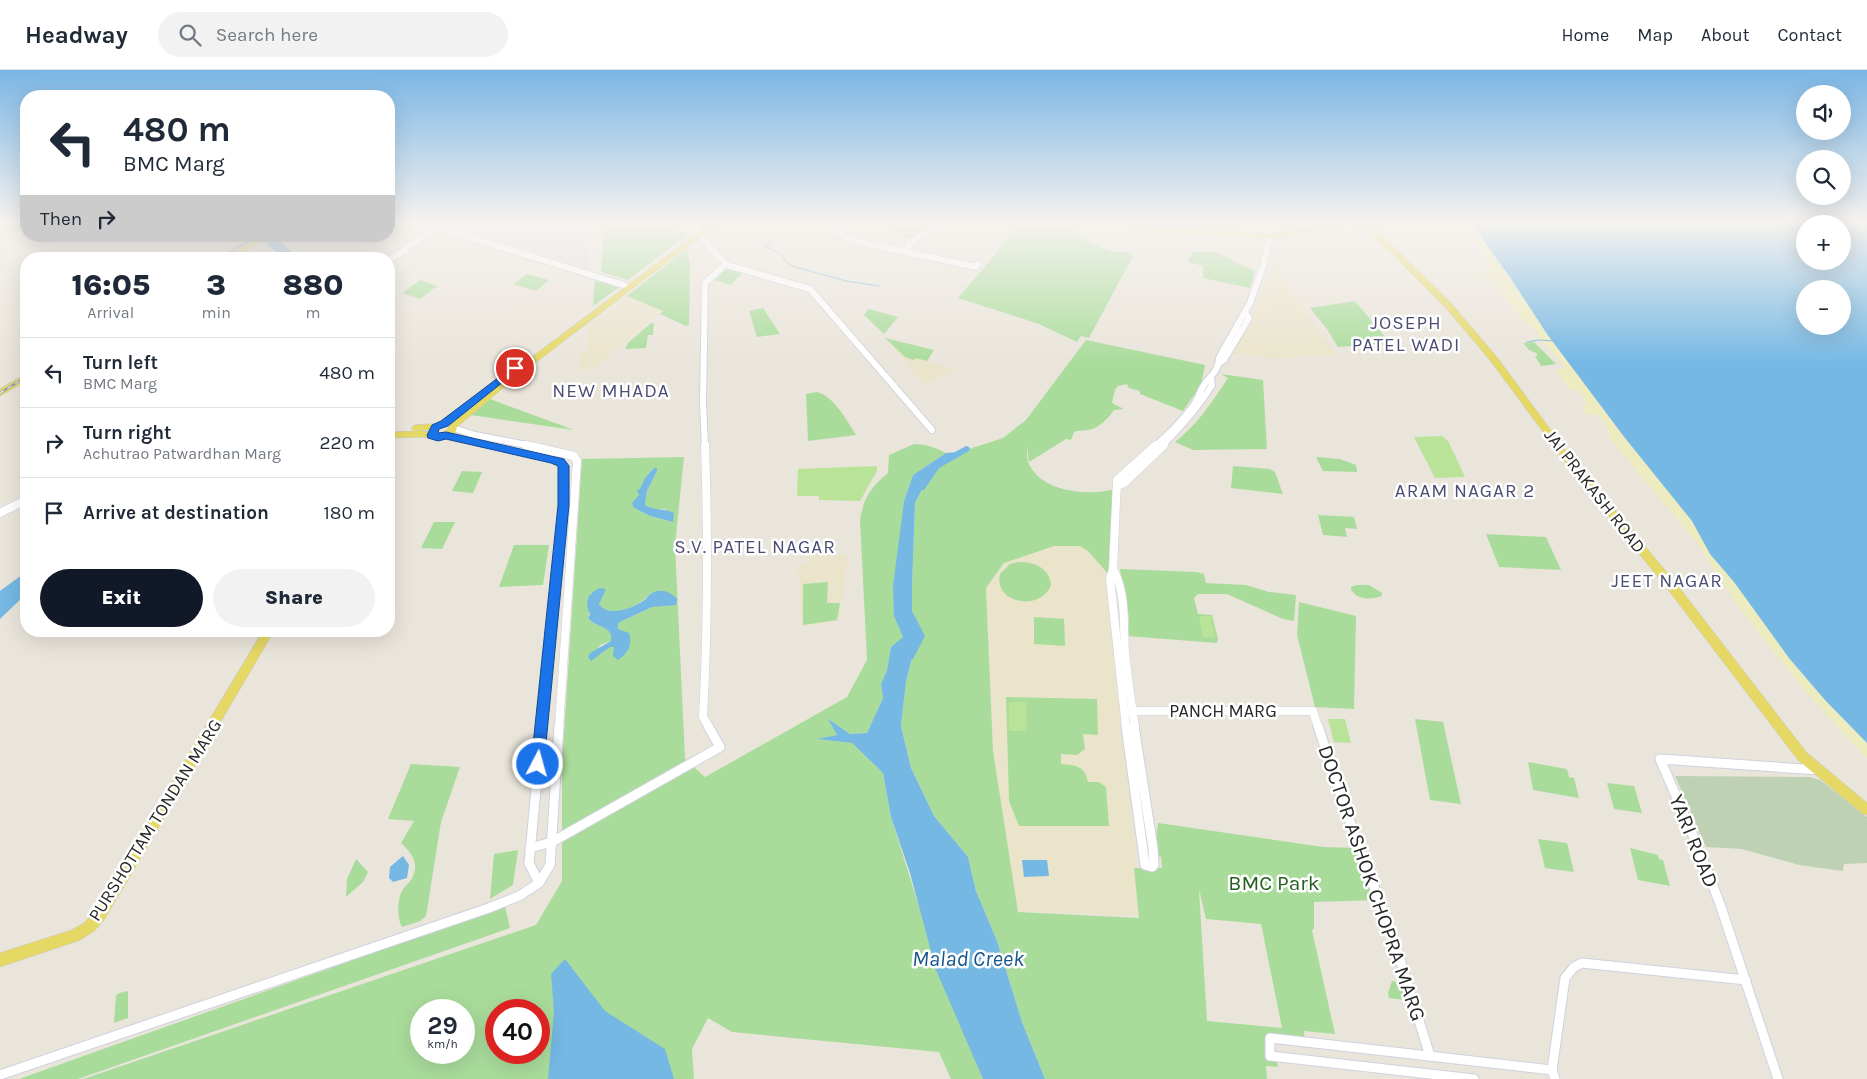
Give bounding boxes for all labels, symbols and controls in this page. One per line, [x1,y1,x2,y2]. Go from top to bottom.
search box [158,12,508,57]
text: Headway [25,21,128,49]
icon: search [176,21,204,49]
text: Search here [216,24,318,46]
text: Home [1561,24,1609,46]
text: Map [1637,24,1673,46]
text: About [1701,24,1750,46]
text: Contact [1778,24,1842,46]
map controls [1796,85,1851,335]
button: sound [1796,85,1851,140]
text: 480 m [123,109,231,150]
icon: left [40,110,105,175]
button: search [1796,150,1851,205]
text: BMC Marg [123,151,225,177]
icon: right [92,205,120,233]
text: Then [40,208,82,230]
button: + [1796,215,1851,270]
text: 16:05 [72,267,150,303]
text: 3 [206,267,226,303]
text: 880 [282,267,343,303]
button: − [1796,280,1851,335]
text: Arrival [87,303,134,322]
text: min [201,303,231,322]
text: m [305,303,320,322]
district label: JOSEPH PATEL WADI [1352,312,1460,356]
pin [494,347,536,389]
text: Turn left [83,352,158,374]
icon: arrive [501,354,529,382]
icon: left [40,359,68,387]
text: 480 m [319,362,375,384]
text: BMC Marg [83,374,157,393]
district label: NEW MHADA [552,380,670,402]
text: Turn right [83,422,172,444]
street label: JAI PRAKASH ROAD [1540,424,1650,558]
icon: right [40,429,68,457]
text: 220 m [319,432,375,454]
text: Achutrao Patwardhan Marg [83,444,281,463]
district label: ARAM NAGAR 2 [1395,480,1535,502]
icon: arrive [40,499,68,527]
text: Arrive at destination [83,502,269,524]
text: 180 m [323,502,375,524]
district label: S.V. PATEL NAGAR [674,536,836,558]
button: Exit [40,569,203,627]
button: Share [213,569,375,627]
district label: JEET NAGAR [1611,570,1723,592]
street label: PANCH MARG [1169,700,1277,722]
street label: PURSHOTTAM TONDAN MARG [84,715,226,925]
position arrow [511,737,563,789]
street label: DOCTOR ASHOK CHOPRA MARG [1313,742,1431,1024]
street label: YARI ROAD [1664,791,1724,891]
park label: BMC Park [1228,871,1320,895]
water label: Malad Creek [912,946,1025,972]
speed limit sign: 40 [485,999,550,1064]
text: 29 [427,1011,458,1040]
text: km/h [427,1037,458,1051]

